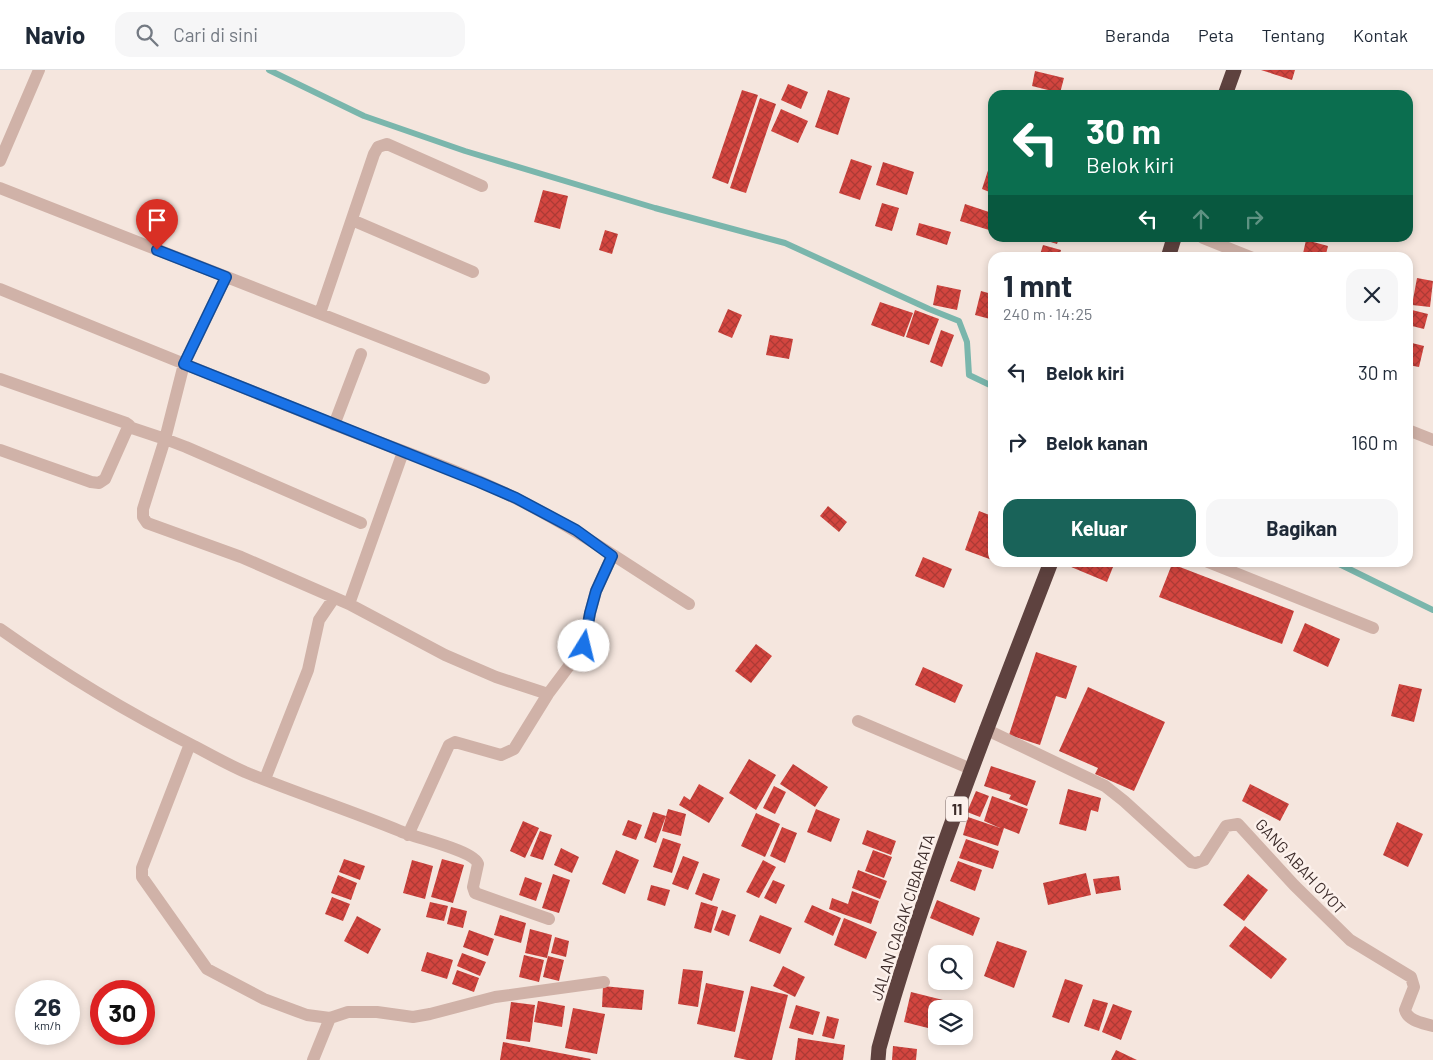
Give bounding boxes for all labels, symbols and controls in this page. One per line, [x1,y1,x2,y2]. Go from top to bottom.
search box [115,12,465,57]
text: Navio [25,20,85,49]
icon: search [133,21,161,49]
text: Cari di sini [173,23,258,46]
text: Beranda [1105,24,1170,46]
text: Peta [1198,24,1234,46]
text: Tentang [1262,24,1325,46]
text: Kontak [1353,24,1408,46]
text: 30 m [1086,109,1161,151]
icon: left [1003,110,1068,175]
text: Belok kiri [1086,151,1174,177]
pin [136,199,178,250]
icon: left [1134,205,1162,233]
icon: ahead [1187,205,1215,233]
icon: right [1240,205,1268,233]
icon: arrive [143,206,171,234]
text: 1 mnt [1003,267,1072,303]
button: close [1346,269,1398,321]
text: 240 m · 14:25 [1003,304,1092,323]
icon: left [1003,358,1031,386]
text: Belok kiri [1046,361,1124,384]
text: 30 m [1358,361,1398,384]
icon: right [1003,428,1031,456]
text: Belok kanan [1046,431,1148,454]
text: 160 m [1351,431,1398,454]
button: Keluar [1003,499,1196,557]
button: Bagikan [1206,499,1398,557]
position arrow [557,619,609,671]
road number: 11 [946,796,968,822]
street label: GANG ABAH OYOT [1252,814,1350,918]
street label: JALAN CAGAK CIBARATA [866,831,938,1003]
map controls [928,945,973,1045]
button: search [928,945,973,990]
speed limit sign: 30 [90,980,155,1045]
text: 26 [34,991,61,1021]
button: layers [928,1000,973,1045]
text: km/h [34,1018,61,1032]

